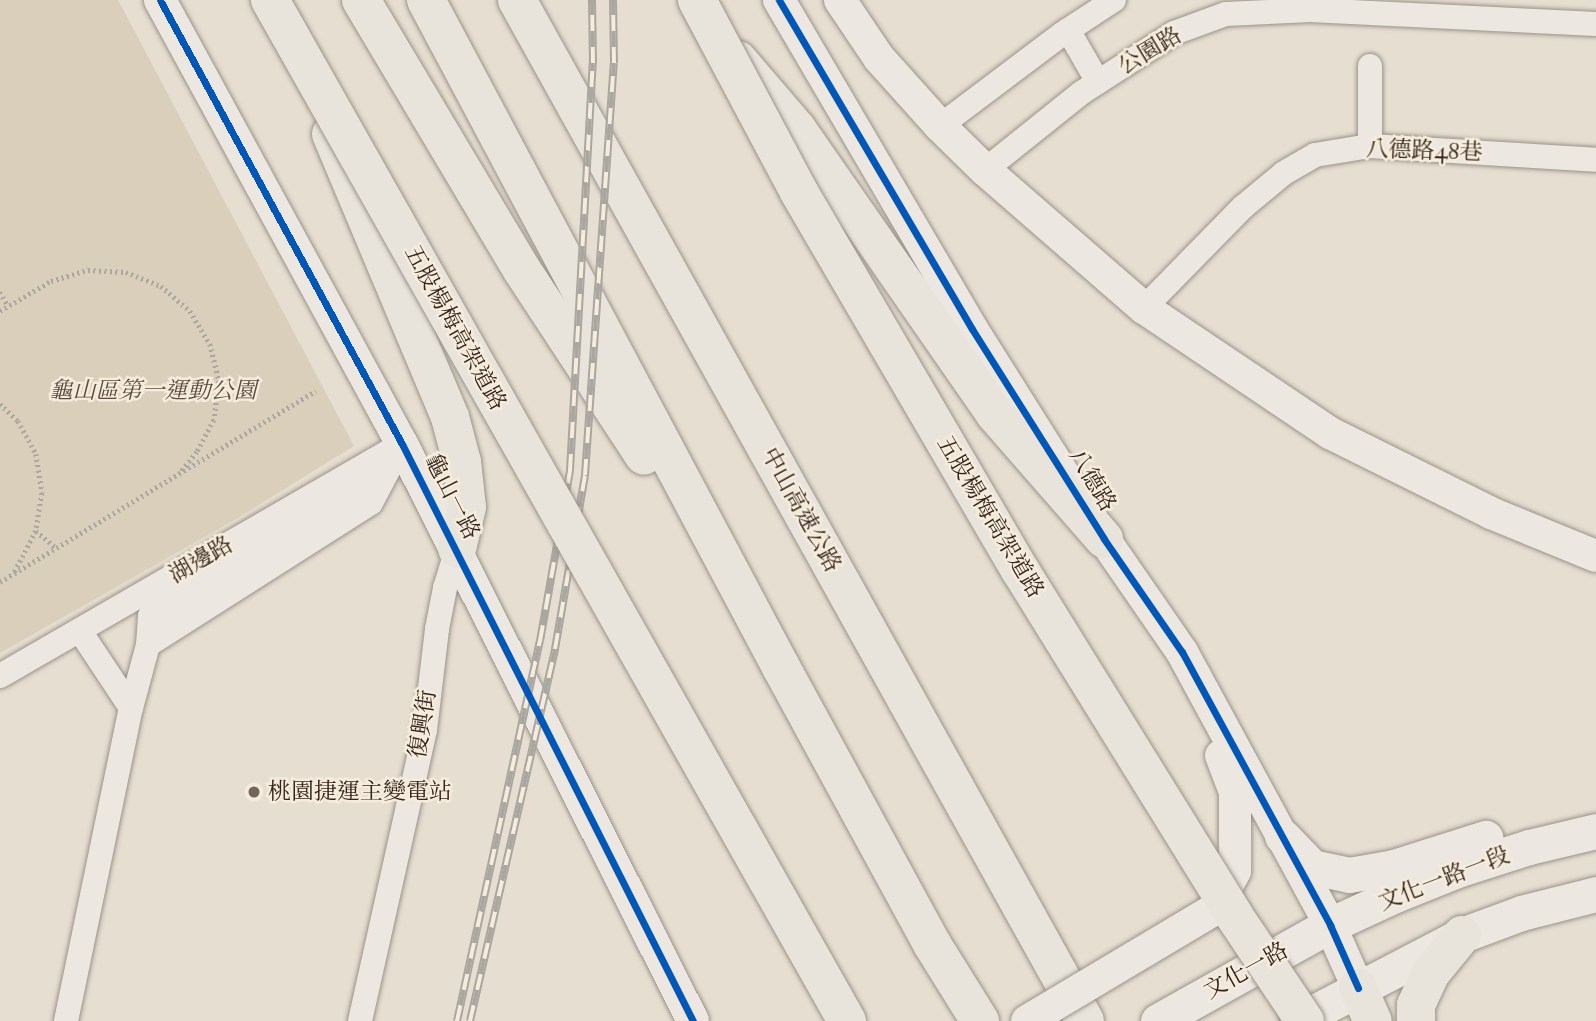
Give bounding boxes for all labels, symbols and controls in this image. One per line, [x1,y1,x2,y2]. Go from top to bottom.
street label: 公園路 [1113,21,1187,81]
street label: 八德路48巷 [1365,135,1483,167]
street label: 五股楊梅高架道路 [398,241,512,415]
park label: 龜山區第一運動公園 [50,377,256,405]
street label: 五股楊梅高架道路 [931,431,1049,603]
street label: 中山高速公路 [755,443,847,577]
street label: 八德路 [1062,443,1122,517]
street label: 龜山一路 [419,450,485,544]
street label: 湖邊路 [164,531,238,589]
street label: 復興街 [404,688,442,760]
place label: 桃園捷運主變電站 [268,778,452,806]
marker: 桃園捷運主變電站 [246,784,262,800]
street label: 文化一路一段 [1375,841,1513,917]
street label: 文化一路 [1199,937,1293,1005]

